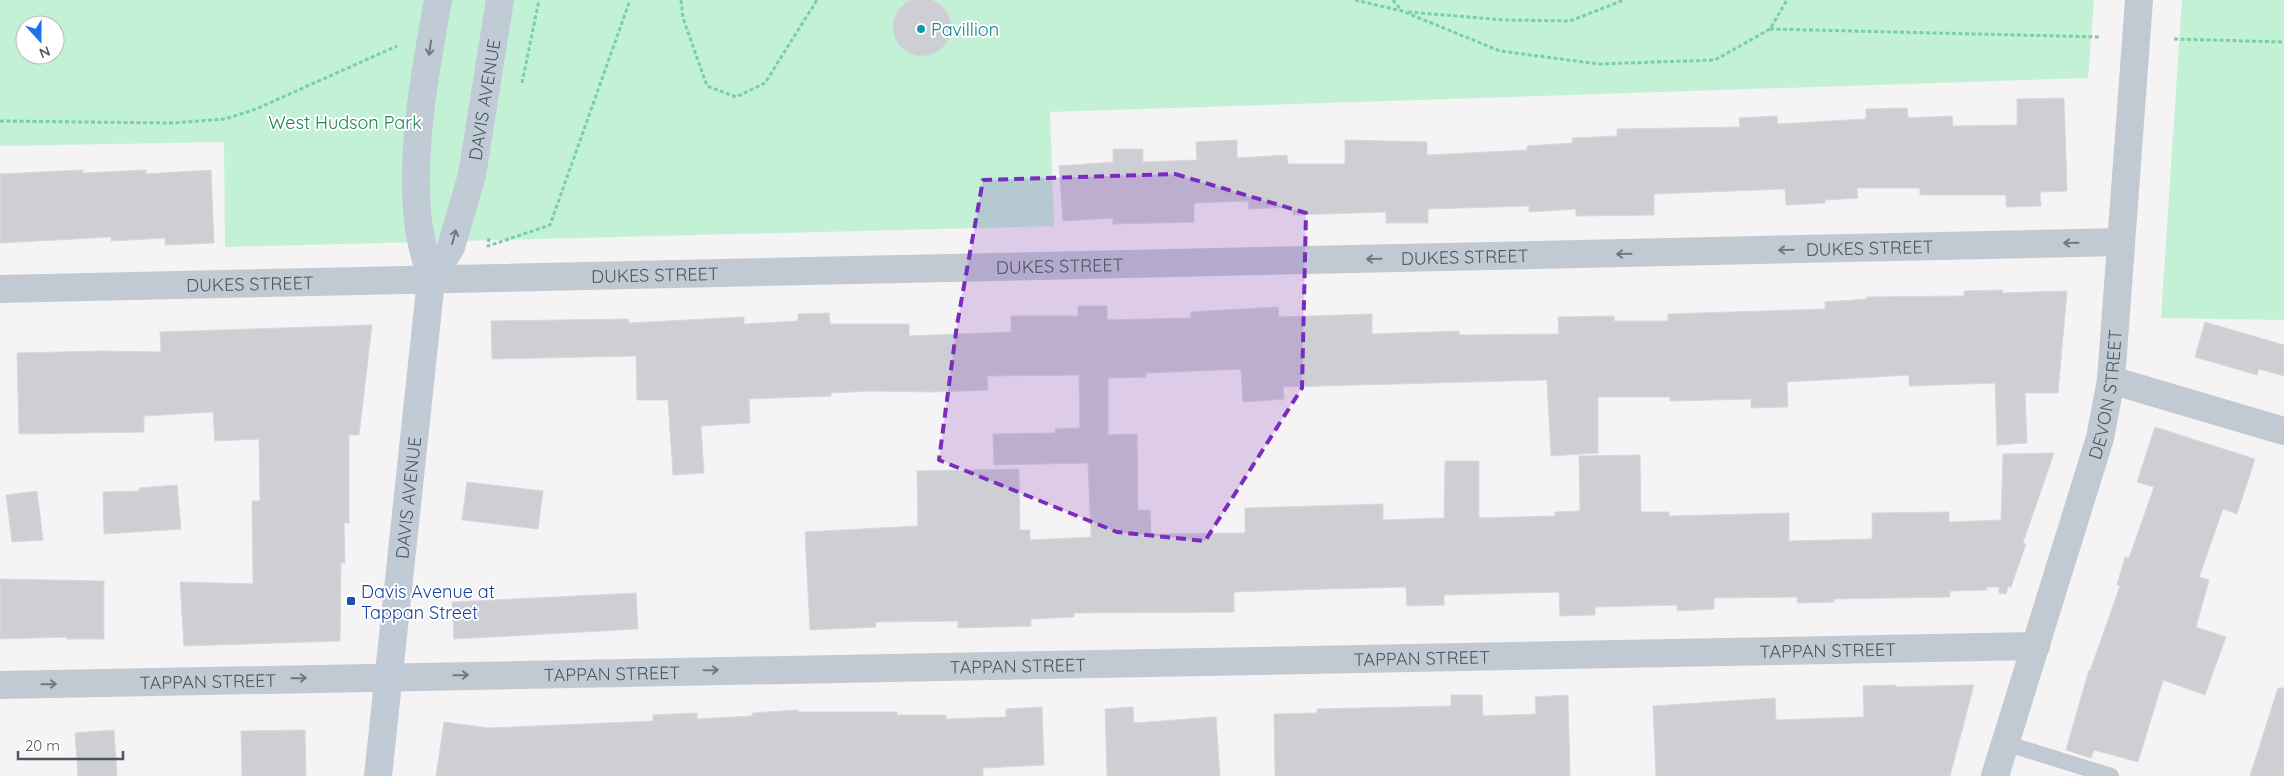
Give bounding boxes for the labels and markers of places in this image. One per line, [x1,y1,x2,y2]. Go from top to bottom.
place label: Pavillion [931,18,999,41]
marker: Pavillion [915,23,927,35]
place label: Davis Avenue at Tappan Street [361,580,495,624]
marker: Davis Avenue at Tappan Street [345,595,357,607]

